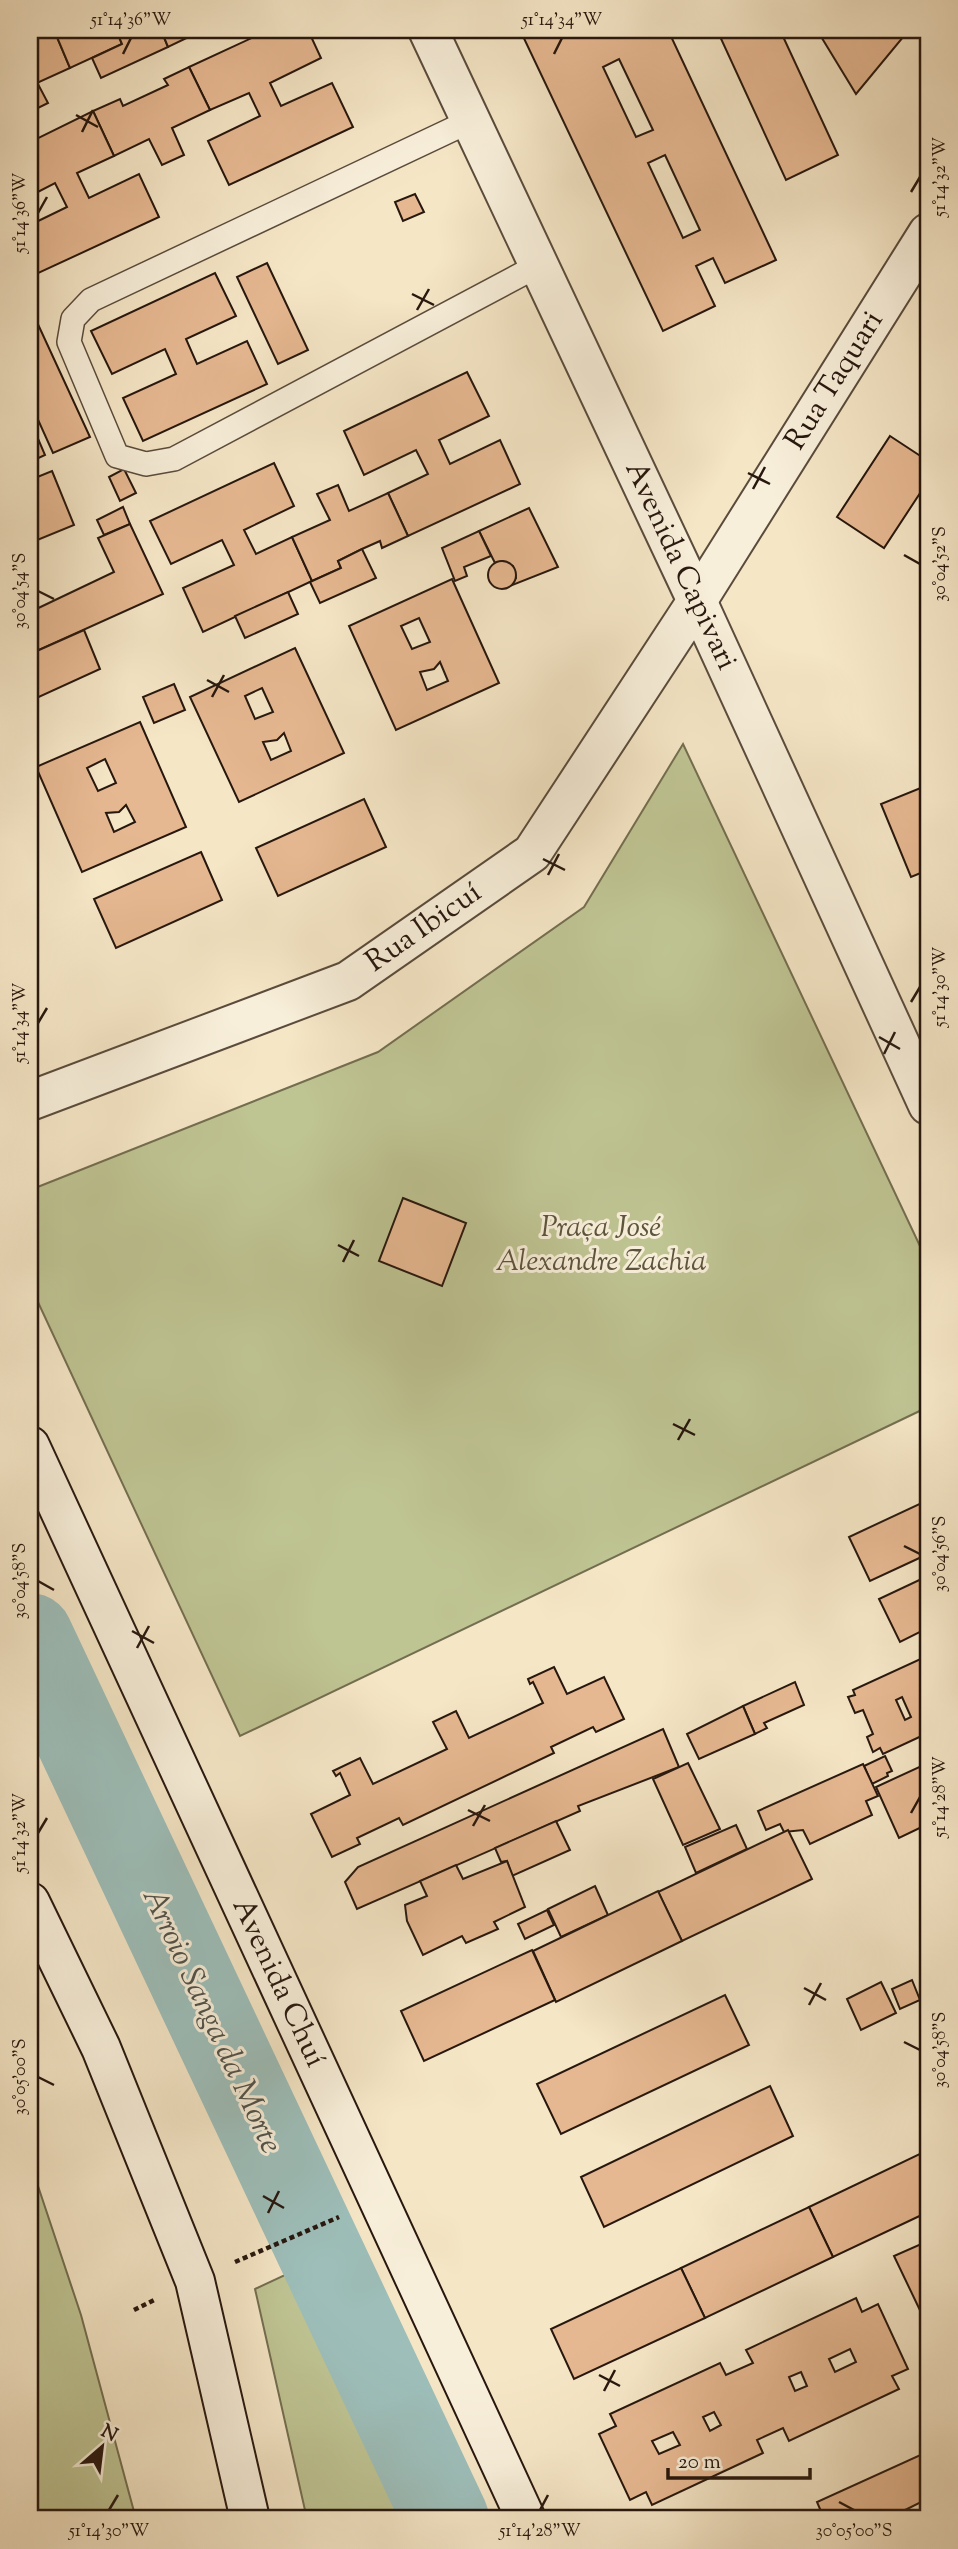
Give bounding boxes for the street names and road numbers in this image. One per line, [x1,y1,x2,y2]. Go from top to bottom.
street label: Rua Taquari [775,303,895,459]
street label: Avenida Capivari [613,455,747,677]
street label: Rua Ibicuí [357,872,491,984]
street label: Avenida Chuí [220,1891,336,2075]

